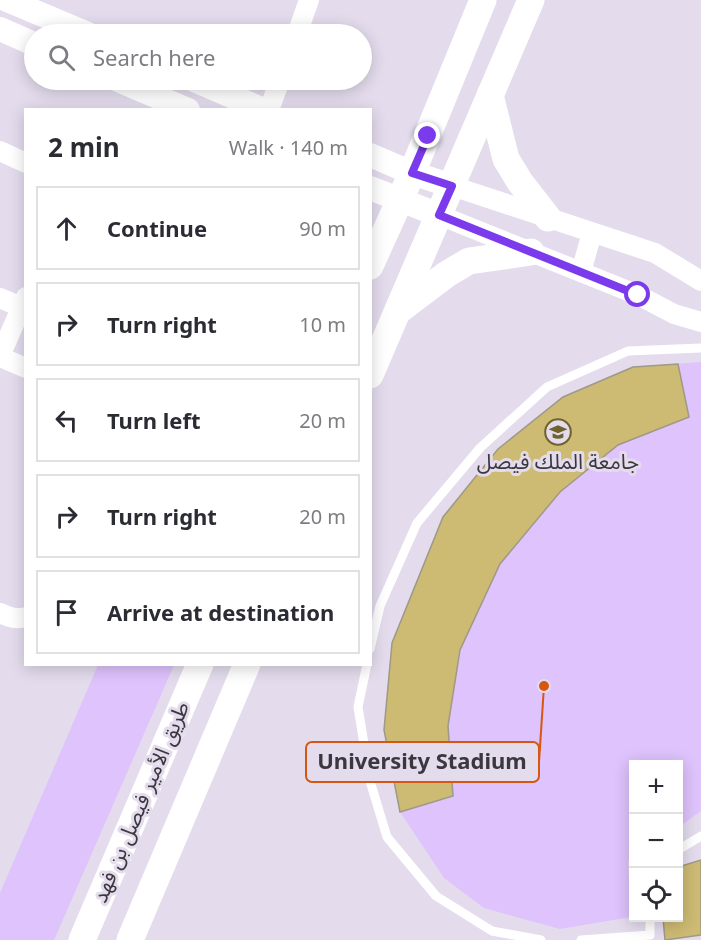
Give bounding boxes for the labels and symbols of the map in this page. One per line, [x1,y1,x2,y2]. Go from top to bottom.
route end [414,122,440,148]
route start [624,281,650,307]
school or university icon: جامعة الملك فيصل [543,417,573,447]
place label: جامعة الملك فيصل [477,447,639,475]
street label: طريق الأمير فيصل بن فهد [85,697,195,907]
callout: University Stadium [306,742,539,782]
text: University Stadium [317,745,527,775]

